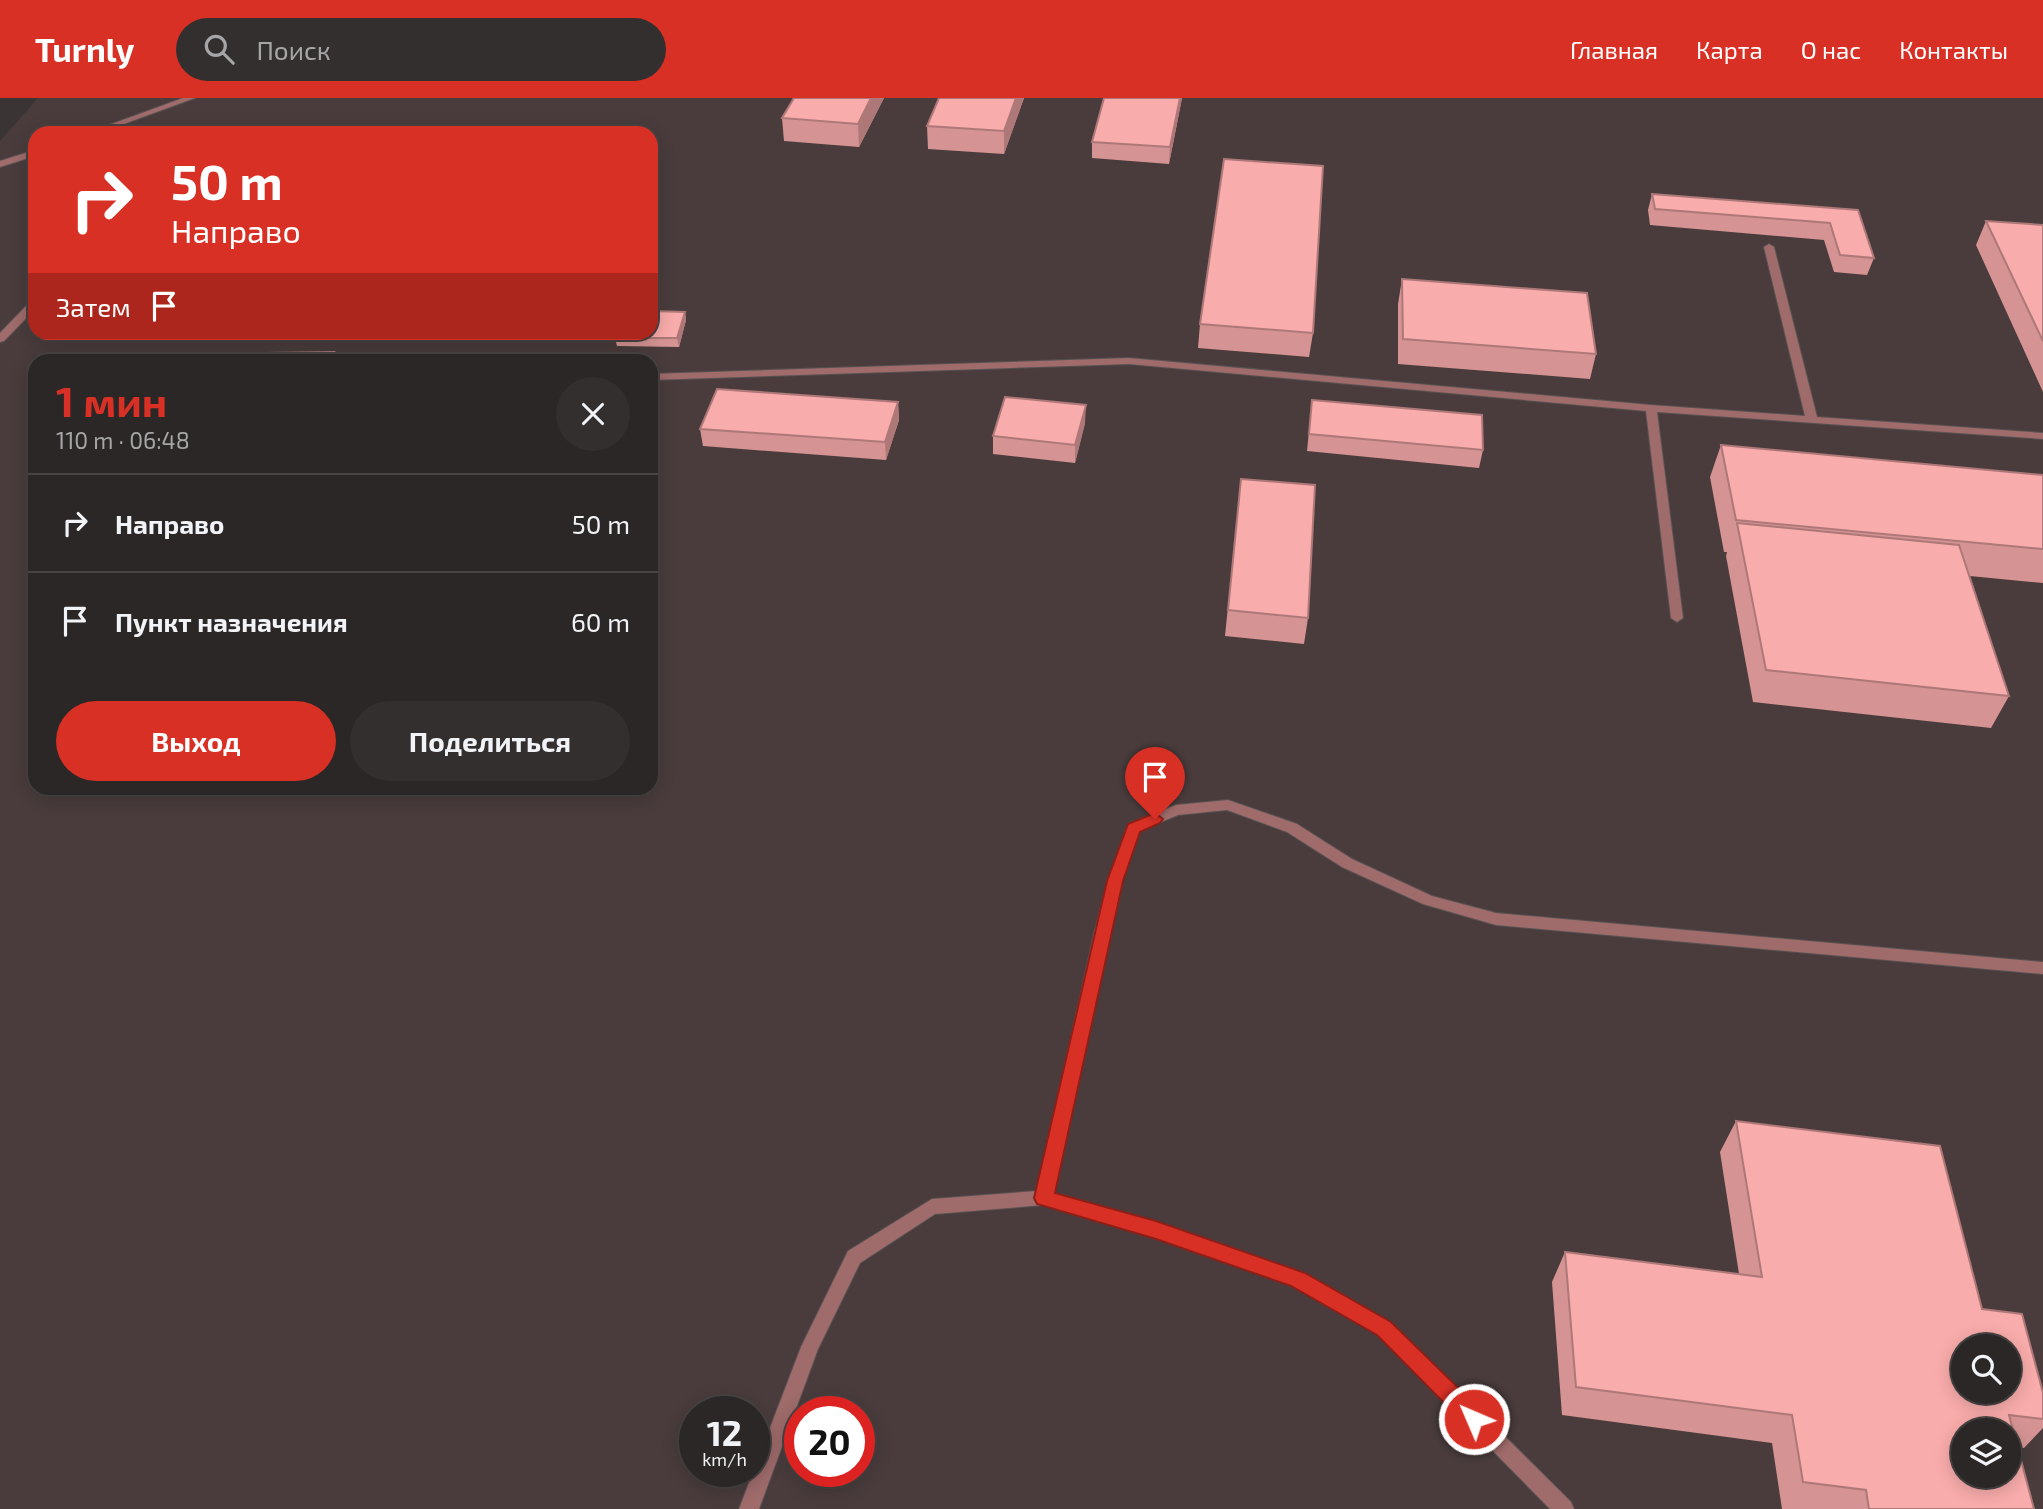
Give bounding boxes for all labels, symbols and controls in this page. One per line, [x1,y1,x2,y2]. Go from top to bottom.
search box [176,18,666,81]
text: Turnly [35,29,134,69]
icon: search [200,30,238,68]
text: Поиск [256,34,331,65]
text: Главная [1570,35,1658,64]
text: Карта [1696,35,1763,64]
text: О нас [1801,35,1861,64]
text: Контакты [1899,35,2008,64]
text: 50 m [171,151,283,210]
icon: right [56,154,147,245]
text: Направо [171,211,301,249]
icon: arrive [145,287,183,325]
text: Затем [56,291,131,322]
text: 1 мин [56,375,167,425]
button: close [556,377,630,451]
text: 110 m · 06:48 [56,426,190,454]
icon: right [56,504,94,542]
text: Направо [115,508,224,539]
text: 50 m [572,508,630,539]
icon: arrive [56,602,94,640]
text: Пункт назначения [115,606,348,637]
text: 60 m [571,606,630,637]
button: Выход [56,701,336,781]
button: Поделиться [350,701,630,781]
pin [1125,747,1185,819]
icon: arrive [1136,758,1174,796]
map controls [1951,1334,2021,1488]
button: search [1951,1334,2021,1404]
position arrow [1437,1382,1511,1456]
speed limit sign: 20 [784,1396,875,1487]
text: 12 [707,1411,742,1453]
button: layers [1951,1418,2021,1488]
text: km/h [702,1448,747,1470]

